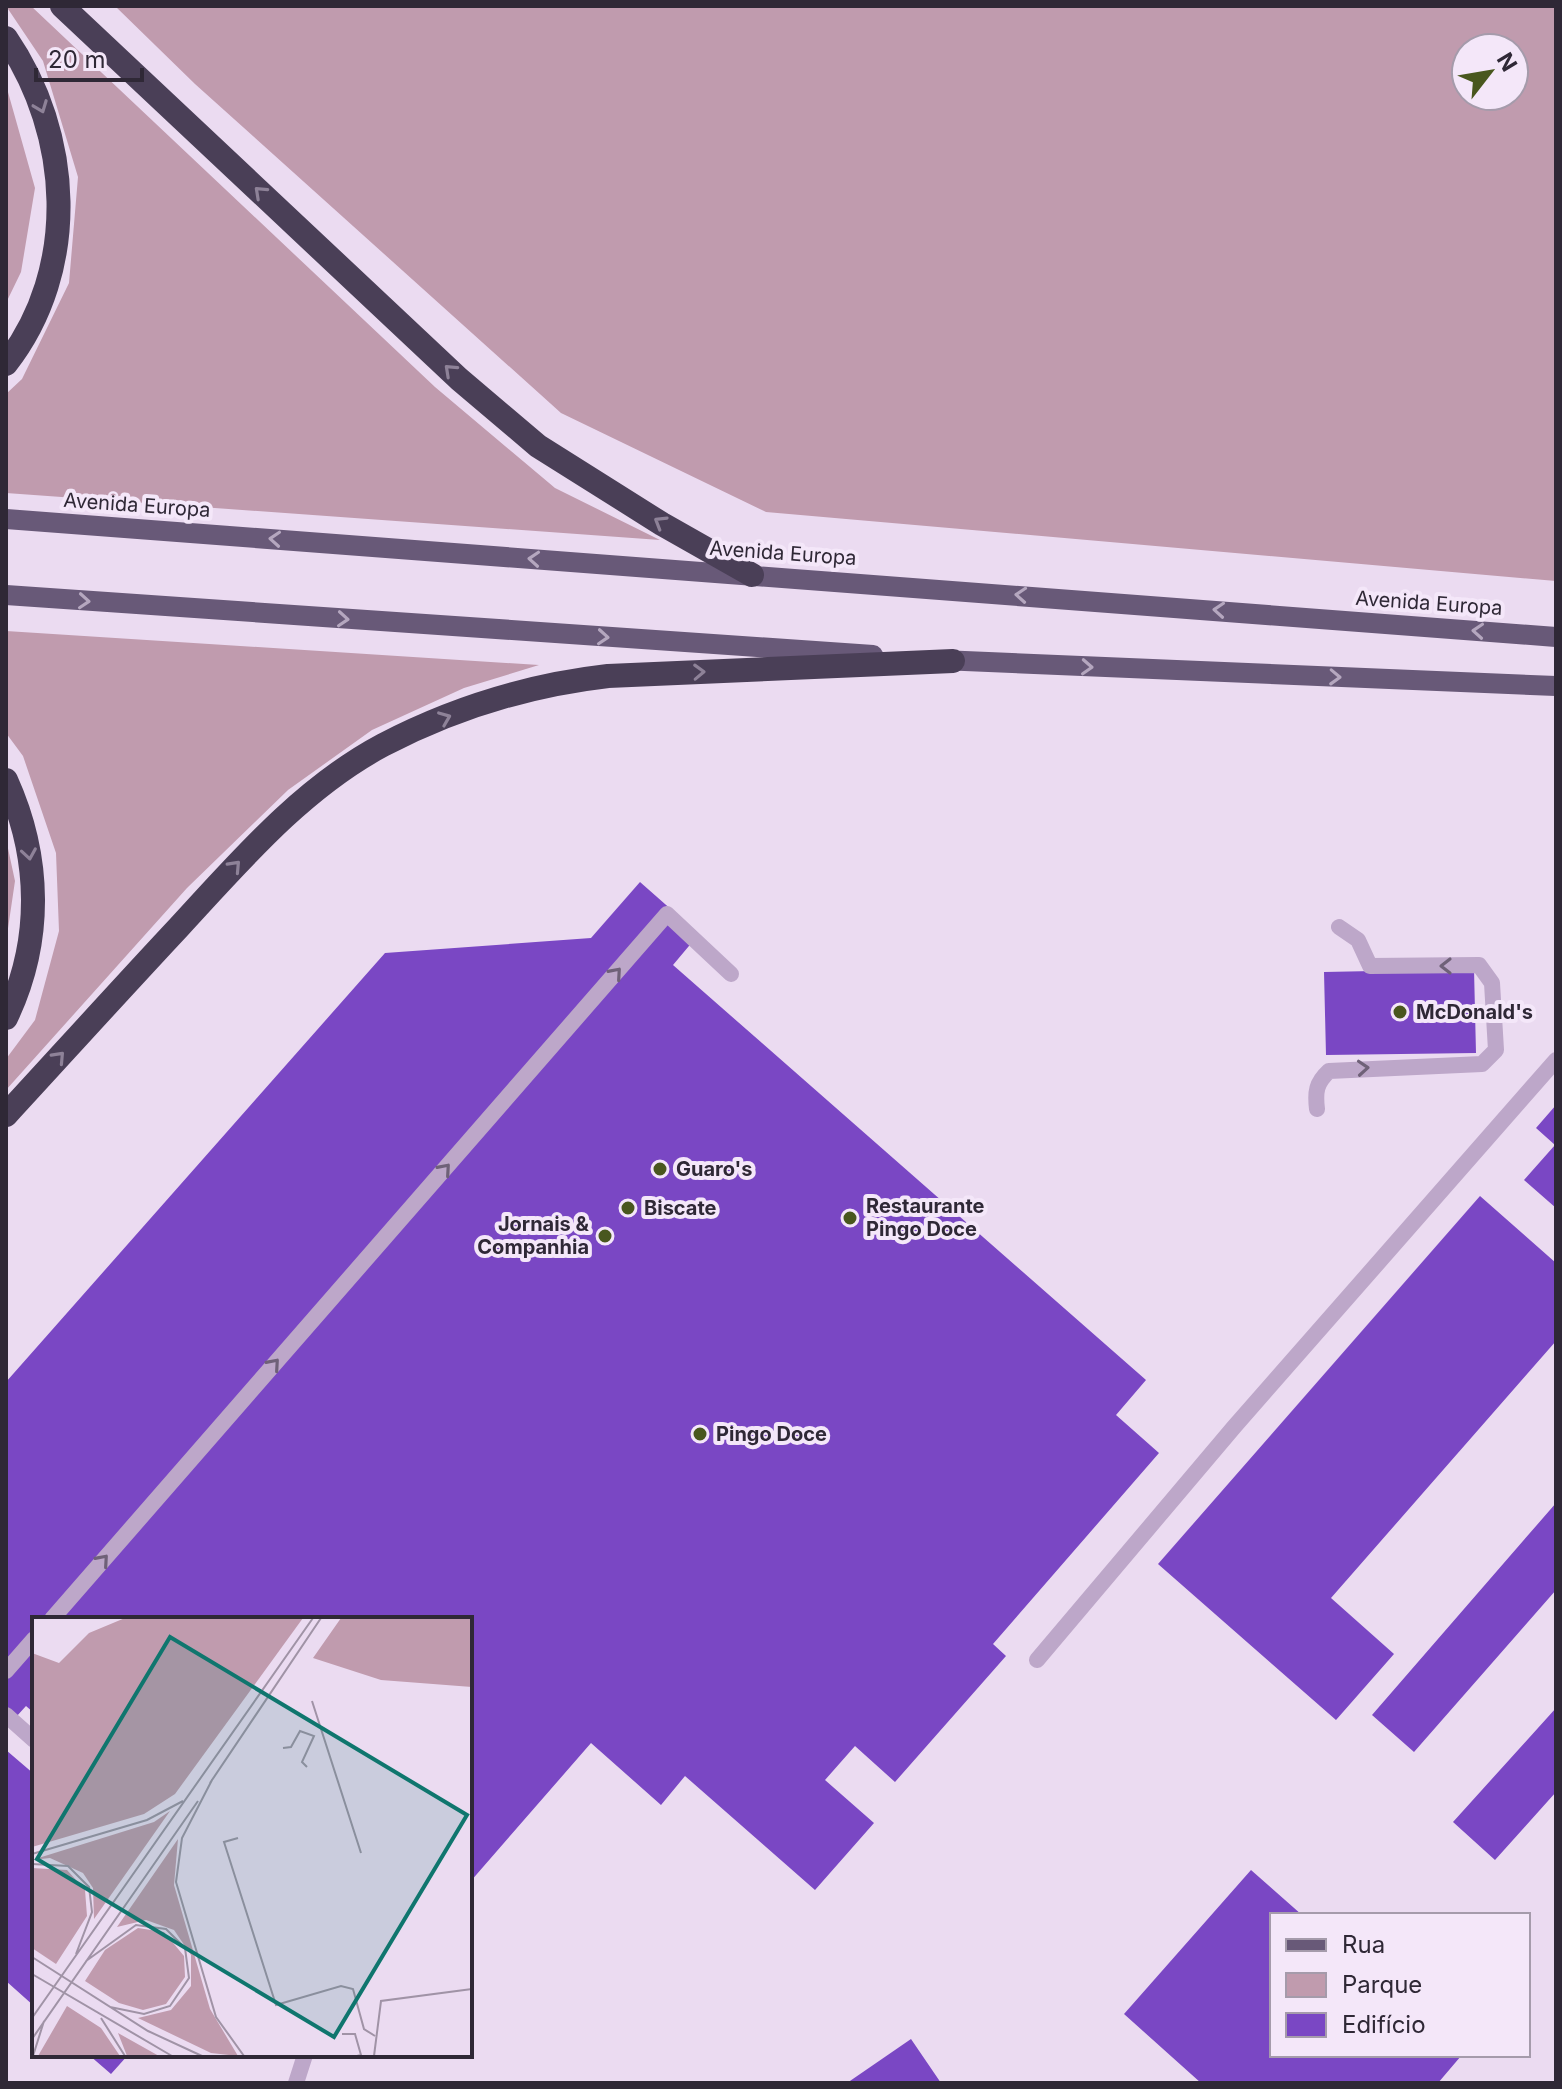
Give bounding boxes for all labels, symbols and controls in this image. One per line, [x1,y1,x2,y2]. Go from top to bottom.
scale bar [36,32,142,82]
north arrow [1450,32,1530,112]
text: 20 m [48,45,106,74]
text: N [1492,48,1523,76]
one-way arrow [31,99,48,113]
one-way arrow [255,188,270,202]
one-way arrow [445,365,459,380]
street label: Avenida Europa [63,488,211,522]
one-way arrow [654,516,669,532]
one-way arrow [268,531,281,548]
street label: Avenida Europa [709,536,857,570]
one-way arrow [528,551,541,568]
street label: Avenida Europa [1355,586,1503,620]
one-way arrow [1014,587,1027,604]
one-way arrow [78,592,91,609]
one-way arrow [1212,602,1225,619]
one-way arrow [337,610,350,627]
one-way arrow [1471,623,1484,640]
one-way arrow [597,628,610,645]
one-way arrow [1081,658,1094,675]
one-way arrow [693,664,706,681]
one-way arrow [1329,669,1342,686]
one-way arrow [437,711,451,728]
one-way arrow [20,848,37,861]
one-way arrow [226,861,240,876]
one-way arrow [1439,957,1452,975]
one-way arrow [606,967,621,982]
place label: McDonald's [1416,1000,1533,1024]
marker: McDonald's [1391,1003,1409,1021]
one-way arrow [49,1052,63,1067]
one-way arrow [1357,1060,1370,1077]
place label: Guaro's [676,1157,752,1181]
marker: Guaro's [651,1160,669,1178]
one-way arrow [435,1163,450,1178]
place label: Restaurante Pingo Doce [866,1194,985,1241]
place label: Biscate [644,1196,717,1220]
marker: Biscate [619,1199,637,1217]
marker: Restaurante Pingo Doce [841,1209,859,1227]
place label: Jornais & Companhia [477,1212,590,1259]
marker: Jornais & Companhia [596,1227,614,1245]
one-way arrow [264,1359,279,1374]
place label: Pingo Doce [716,1422,827,1446]
marker: Pingo Doce [691,1425,709,1443]
one-way arrow [93,1555,108,1570]
inset map [32,1617,472,2057]
legend [1270,1913,1530,2057]
text: Rua [1342,1930,1385,1959]
text: Parque [1342,1970,1422,1999]
text: Edifício [1342,2010,1426,2039]

